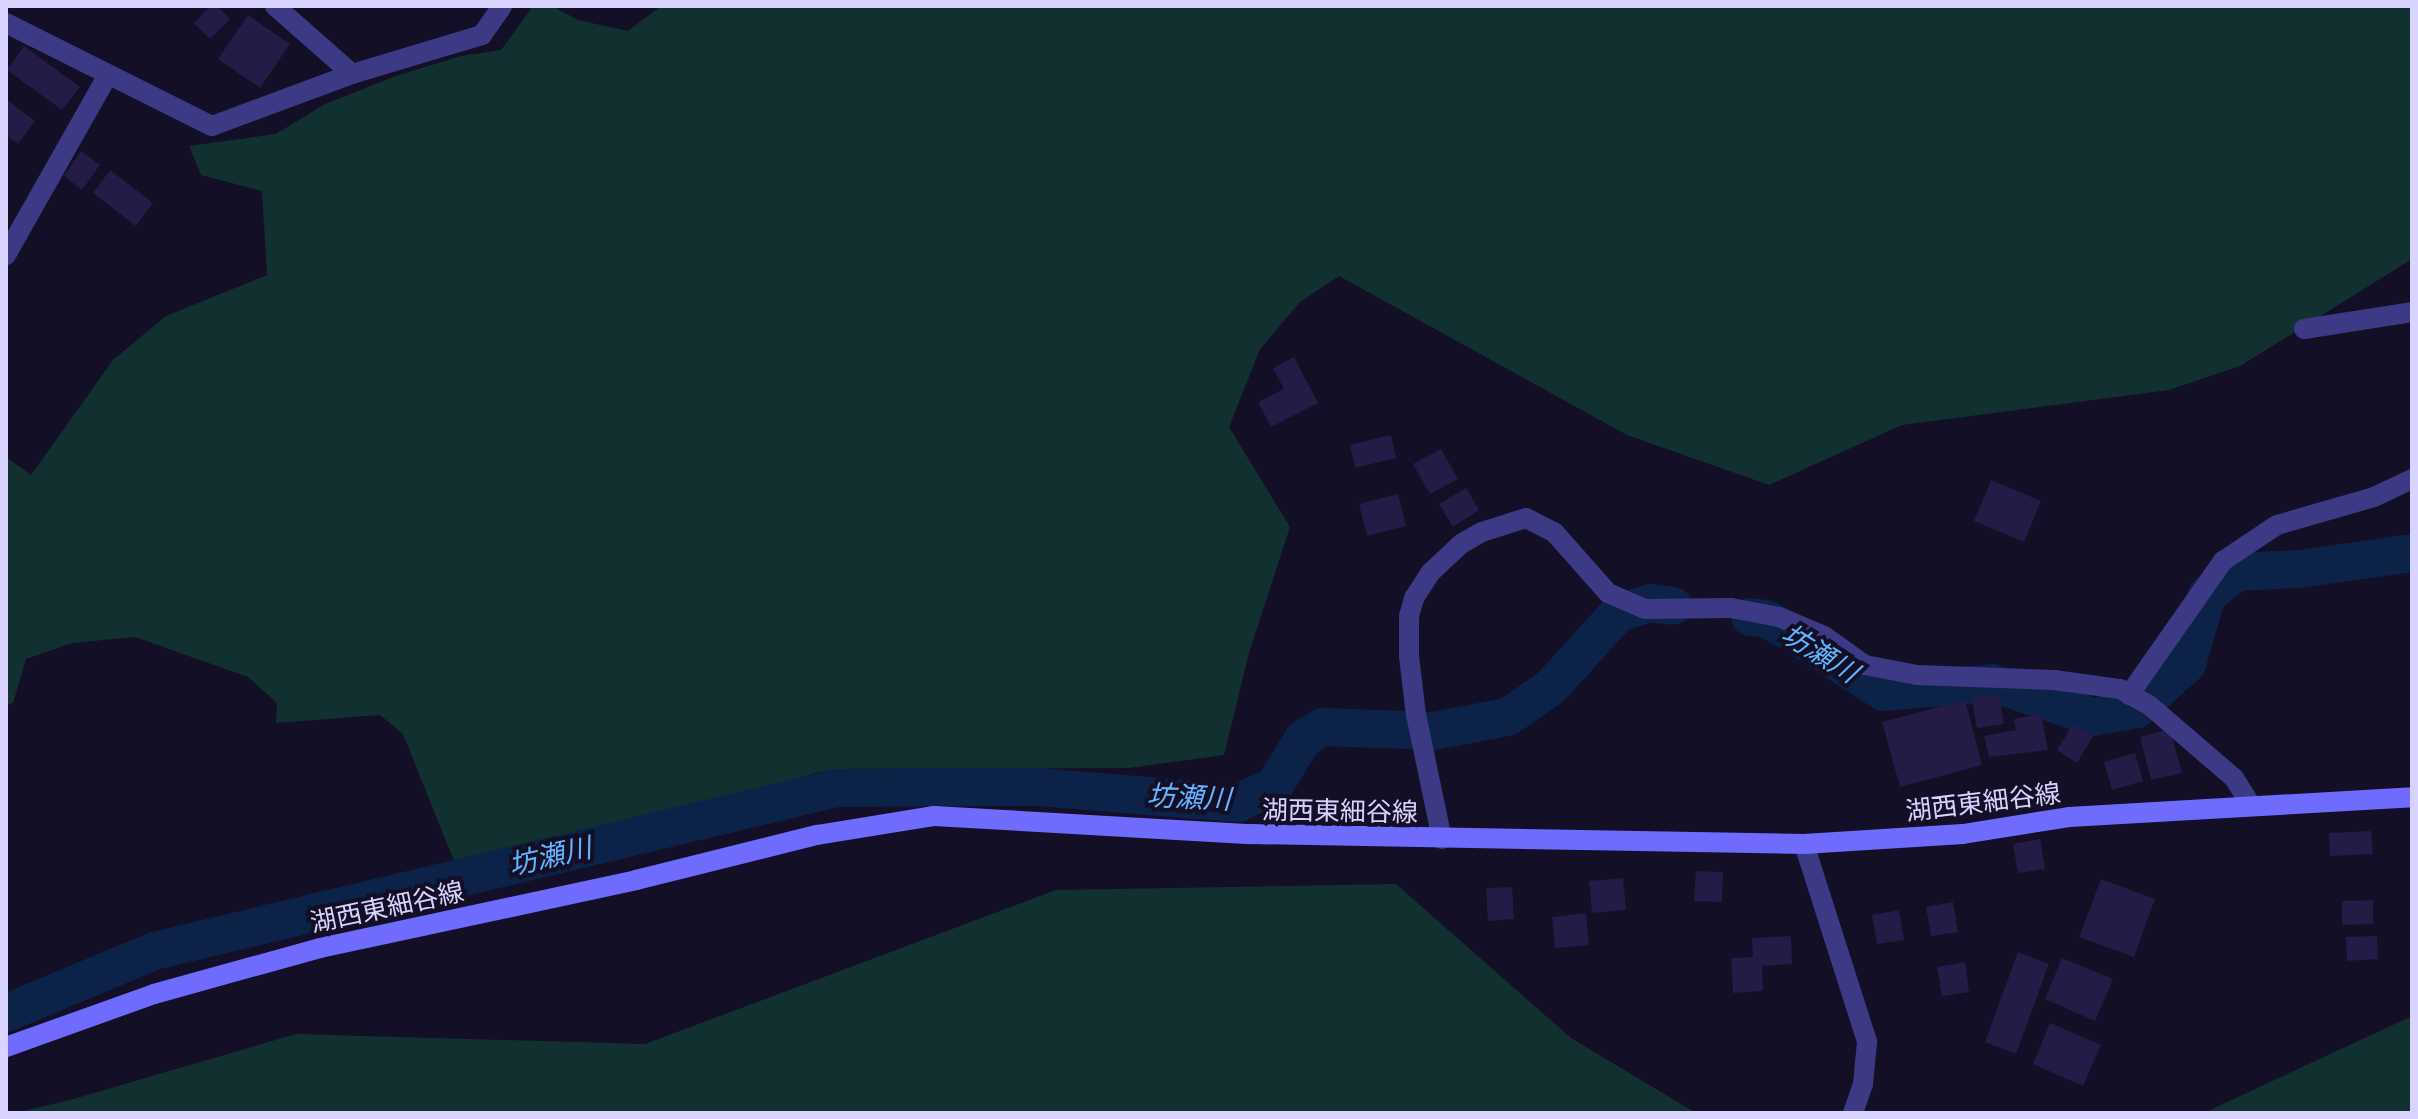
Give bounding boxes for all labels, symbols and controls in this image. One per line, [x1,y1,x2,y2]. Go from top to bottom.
water label: 坊瀬川 [1775,616,1865,690]
street label: 湖西東細谷線 [1904,777,2062,827]
water label: 坊瀬川 [1146,778,1232,816]
street label: 湖西東細谷線 [1262,794,1418,828]
water label: 坊瀬川 [505,830,595,882]
street label: 湖西東細谷線 [307,876,467,938]

